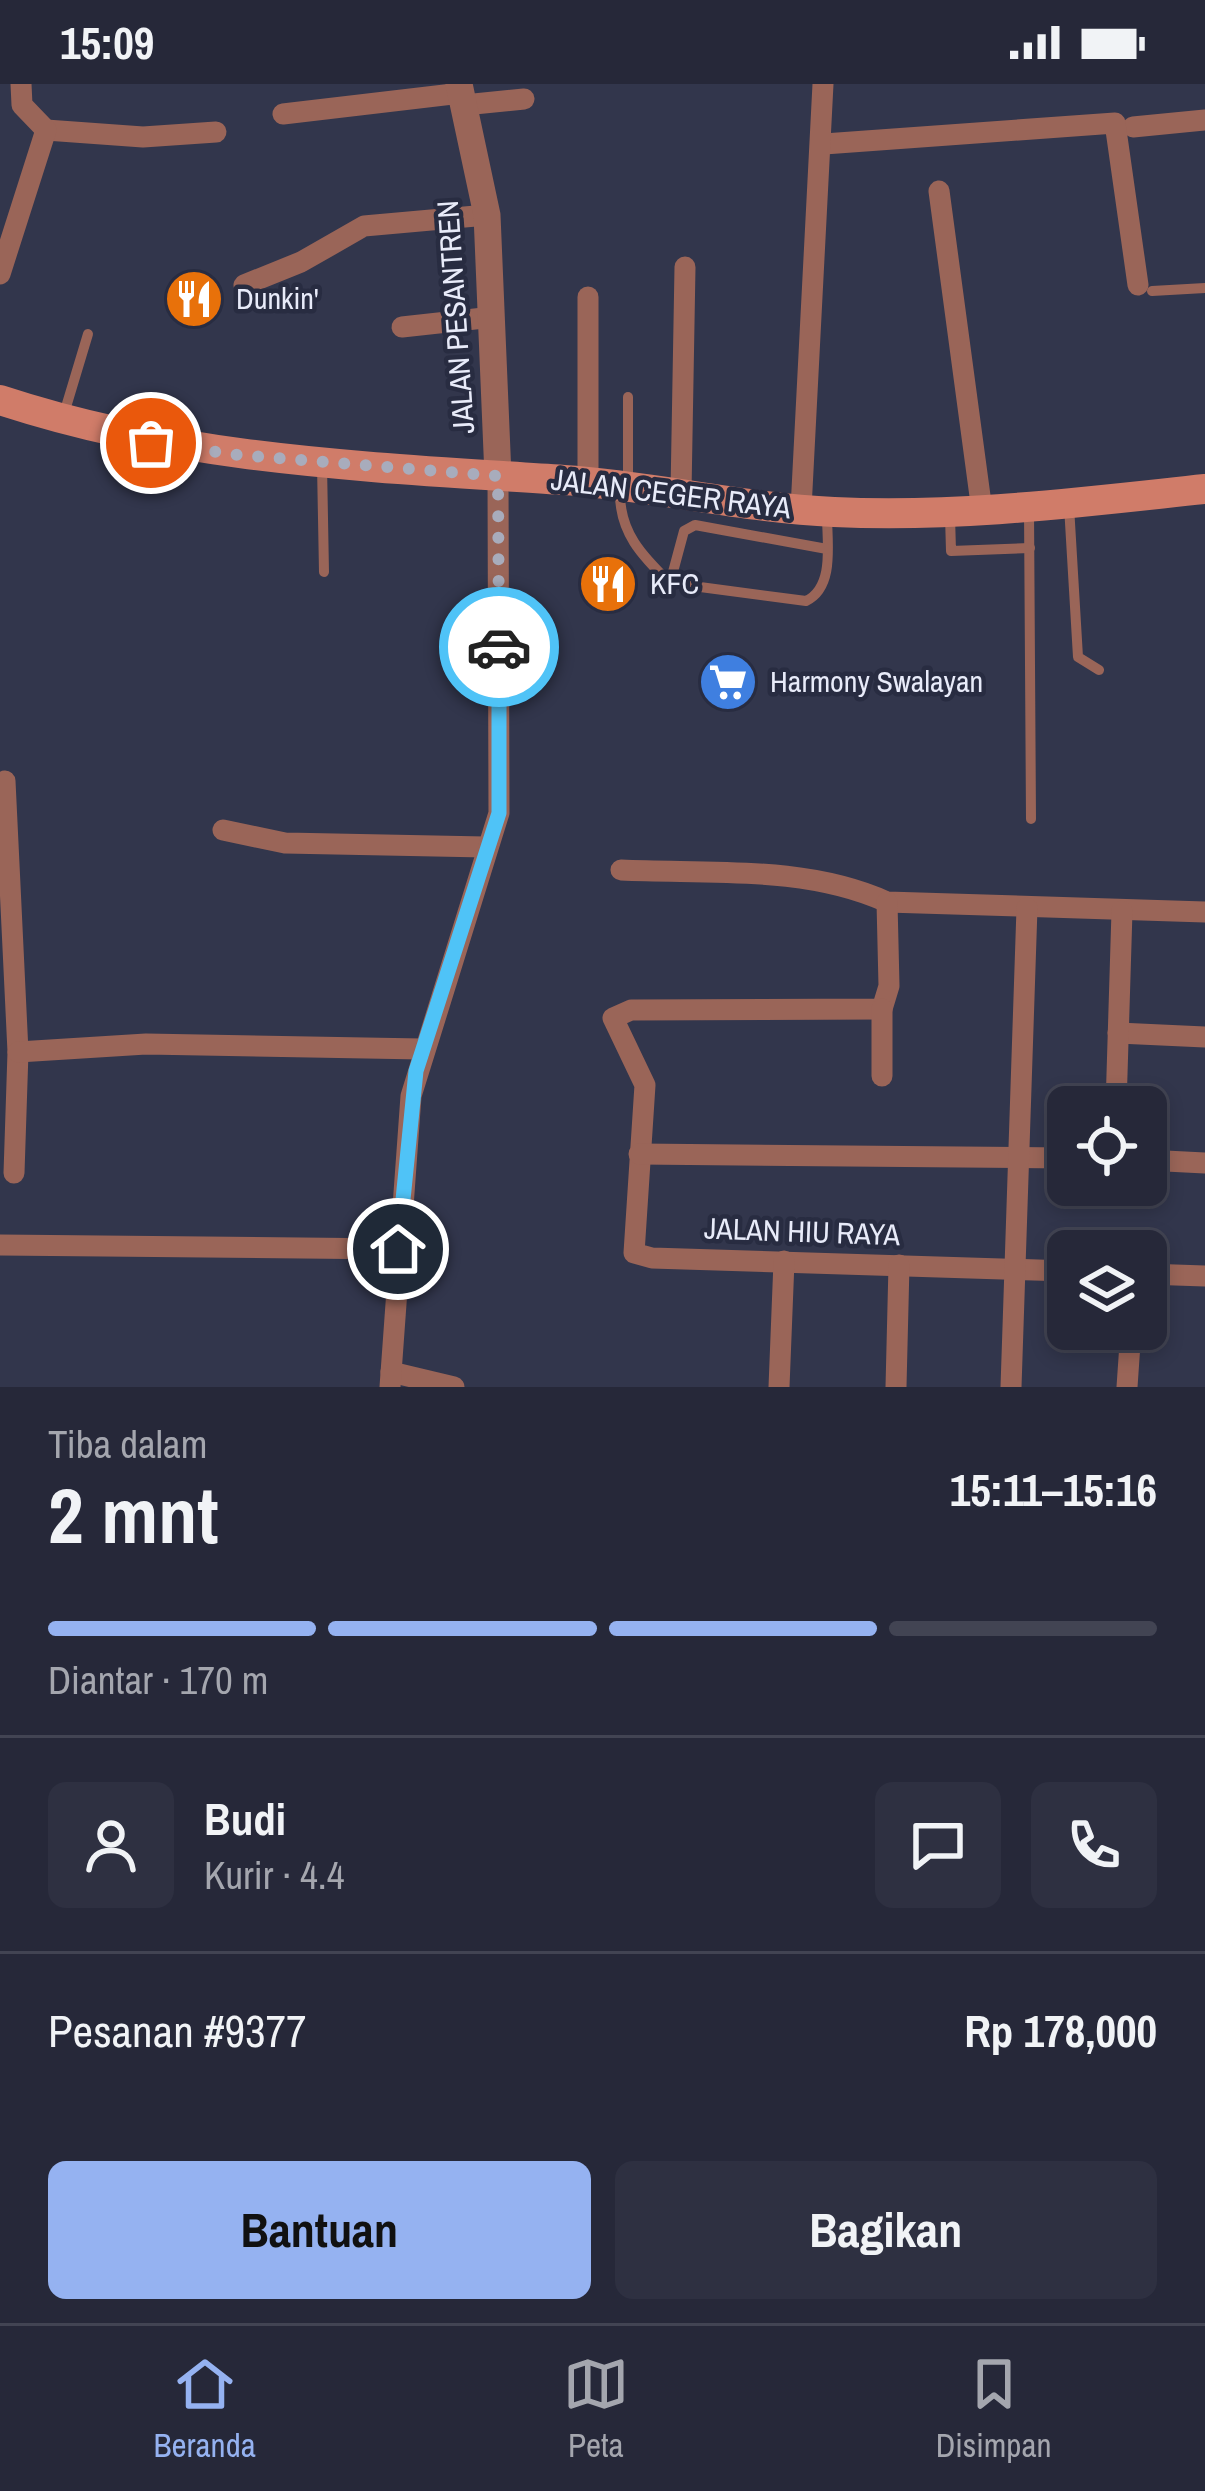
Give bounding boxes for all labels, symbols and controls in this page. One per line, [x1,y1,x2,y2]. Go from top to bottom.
text: 15:09 [60,12,154,73]
street label: JALAN PESANTREN [427,199,483,435]
restaurant icon: Dunkin' [163,268,225,330]
place label: Dunkin' [236,278,319,318]
pin [100,392,202,494]
icon: bag [118,410,184,476]
street label: JALAN CEGER RAYA [549,458,794,528]
restaurant icon: KFC [577,553,639,615]
place label: KFC [650,563,699,603]
courier [439,587,559,707]
icon: car [466,614,532,680]
supermarket icon: Harmony Swalayan [697,651,759,713]
place label: Harmony Swalayan [770,661,983,701]
map controls [1047,1086,1167,1350]
button: locate [1047,1086,1167,1206]
pin [347,1198,449,1300]
street label: JALAN HIU RAYA [703,1208,901,1254]
icon: home [365,1216,431,1282]
button: layers [1047,1230,1167,1350]
text: Tiba dalam [48,1418,207,1470]
text: 15:11–15:16 [950,1459,1157,1520]
text: 2 mnt [48,1462,219,1567]
text: Diantar · 170 m [48,1654,268,1706]
button: person [48,1782,174,1908]
button: chat [875,1782,1001,1908]
button: phone [1031,1782,1157,1908]
text: Budi [204,1788,286,1849]
text: Kurir · 4.4 [204,1849,344,1901]
text: Pesanan #9377 [48,2000,307,2061]
text: Rp 178,000 [964,2000,1157,2061]
button: Bantuan [48,2161,591,2299]
button: Bagikan [615,2161,1157,2299]
tab: Beranda [153,2351,256,2467]
tab: Peta [563,2351,629,2467]
tab: Disimpan [936,2351,1052,2467]

